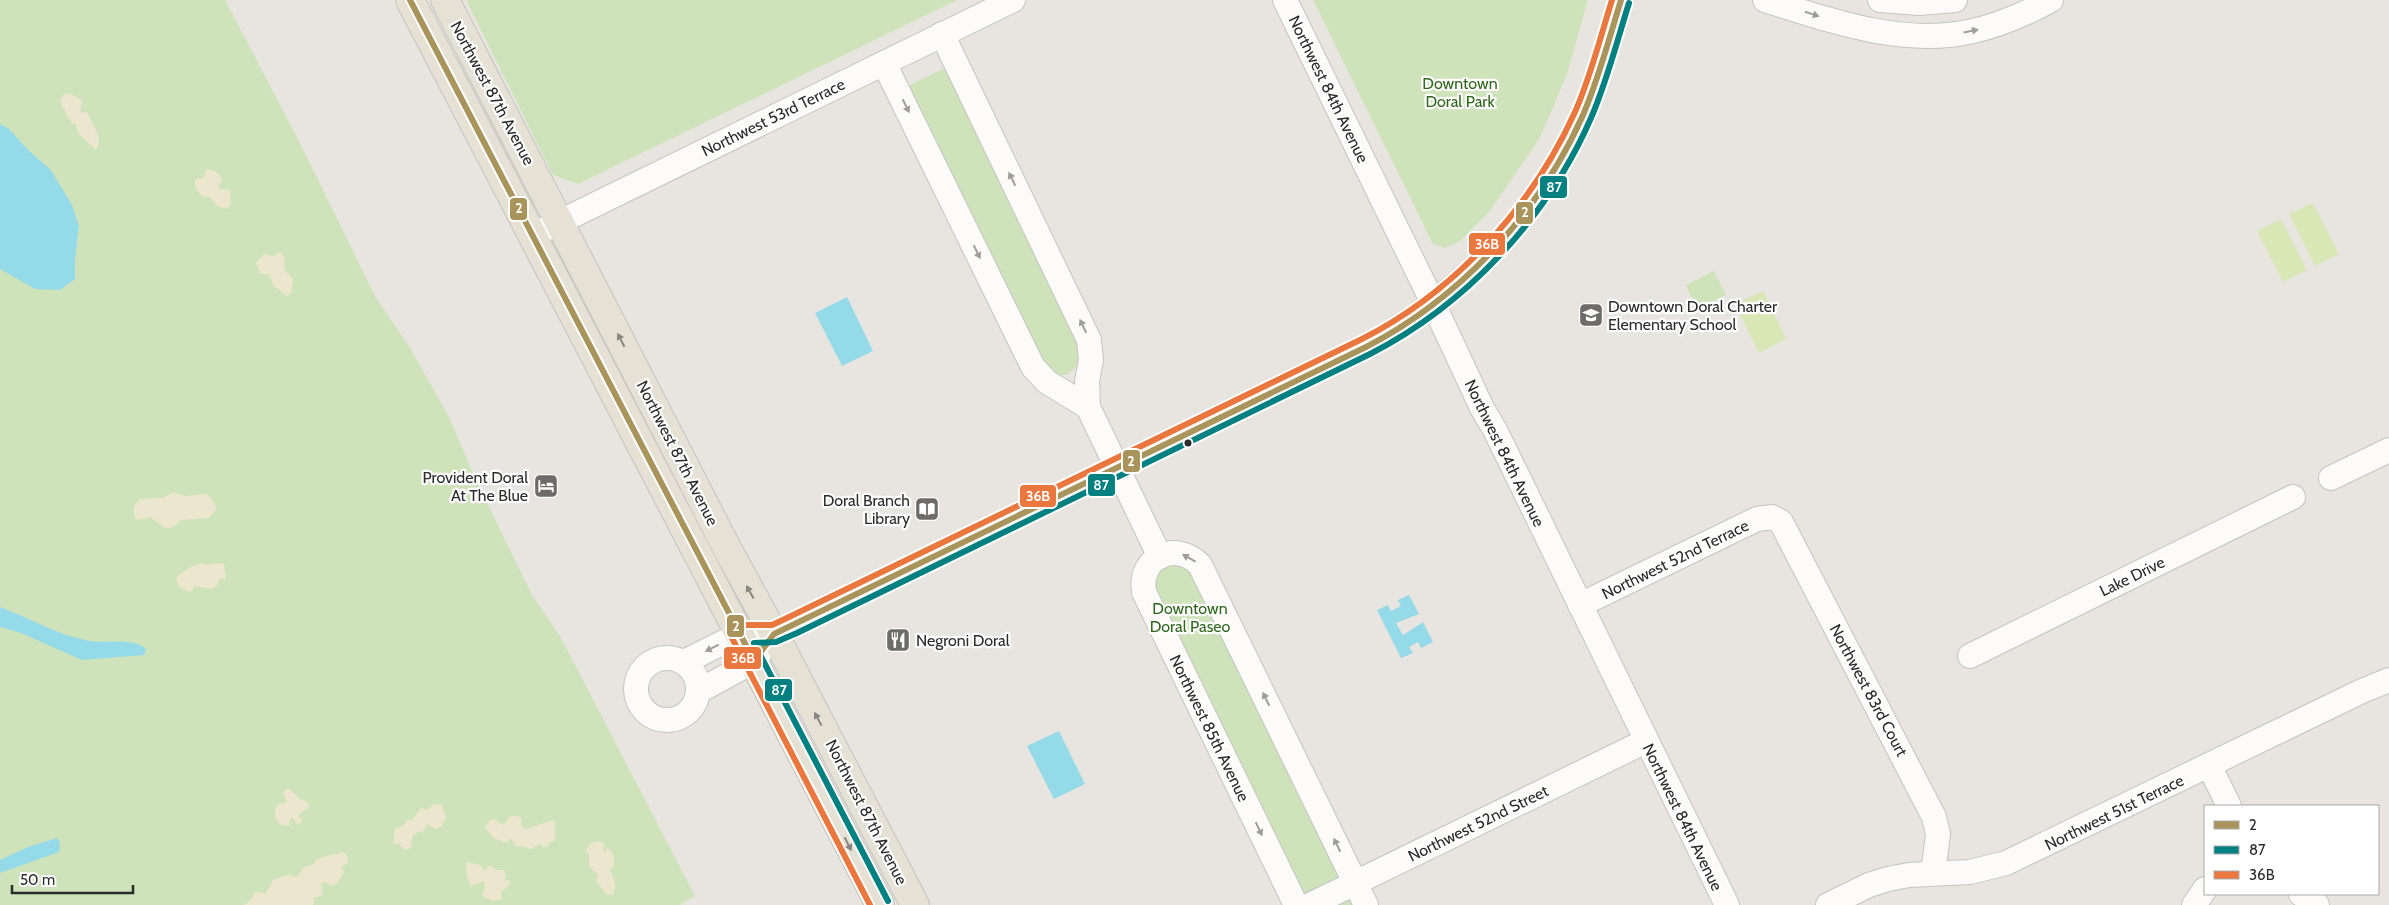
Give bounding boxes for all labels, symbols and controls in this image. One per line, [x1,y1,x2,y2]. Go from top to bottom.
one-way arrow [1804,11,1819,19]
street label: Northwest 84th Avenue [1285,12,1372,166]
street label: Northwest 87th Avenue [447,18,539,168]
one-way arrow [1964,27,1980,35]
street label: Northwest 53rd Terrace [698,74,848,160]
park label: Downtown Doral Park [1422,74,1498,111]
one-way arrow [902,99,910,113]
one-way arrow [1008,172,1016,186]
line badge: 87 [1539,175,1568,199]
text: 87 [1546,178,1563,196]
line badge: 2 [509,197,528,221]
text: 2 [515,199,523,217]
line badge: 2 [1515,201,1534,225]
text: 2 [1521,203,1529,221]
line badge: 36B [1468,232,1506,256]
text: 36B [1475,235,1499,253]
one-way arrow [973,245,981,260]
place label: Downtown Doral Charter Elementary School [1608,297,1778,334]
school or university icon: Downtown Doral Charter Elementary School [1578,302,1604,328]
one-way arrow [1078,319,1086,333]
one-way arrow [617,333,625,347]
street label: Northwest 84th Avenue [1461,376,1548,530]
street label: Northwest 87th Avenue [633,377,722,529]
unlabelled marker [1183,438,1193,448]
line badge: 2 [1122,449,1141,473]
text: 2 [1127,452,1135,470]
place label: Provident Doral At The Blue [423,468,528,505]
hotel icon: Provident Doral At The Blue [533,473,559,499]
line badge: 87 [1087,473,1116,497]
text: 87 [1093,476,1110,494]
line badge: 36B [1019,484,1057,508]
text: 36B [1026,487,1050,505]
place label: Doral Branch Library [823,491,910,528]
library icon: Doral Branch Library [914,496,940,522]
street label: Northwest 52nd Terrace [1599,516,1752,603]
street label: Lake Drive [2097,553,2168,600]
one-way arrow [1182,554,1197,562]
one-way arrow [746,585,755,598]
park label: Downtown Doral Paseo [1150,599,1230,636]
line badge: 2 [726,614,745,638]
text: 2 [732,617,740,635]
street label: Northwest 83rd Court [1826,621,1912,760]
restaurant icon: Negroni Doral [885,627,911,653]
place label: Negroni Doral [916,631,1010,650]
one-way arrow [705,644,719,652]
line badge: 36B [723,646,762,670]
text: 36B [731,649,755,667]
street label: Northwest 85th Avenue [1166,652,1253,805]
line badge: 87 [764,678,793,702]
text: 87 [771,681,788,699]
one-way arrow [1262,692,1270,706]
one-way arrow [814,712,822,726]
street label: Northwest 87th Avenue [822,736,911,888]
street label: Northwest 84th Avenue [1639,740,1726,894]
street label: Northwest 51st Terrace [2042,771,2187,854]
street label: Northwest 52nd Street [1405,781,1552,866]
legend [2204,805,2379,895]
text: 2 [2249,816,2257,834]
one-way arrow [1256,822,1264,836]
one-way arrow [844,837,852,851]
one-way arrow [1333,838,1341,852]
text: 87 [2249,841,2266,859]
scale bar [12,862,134,894]
text: 36B [2249,866,2275,884]
text: 50 m [20,871,55,889]

